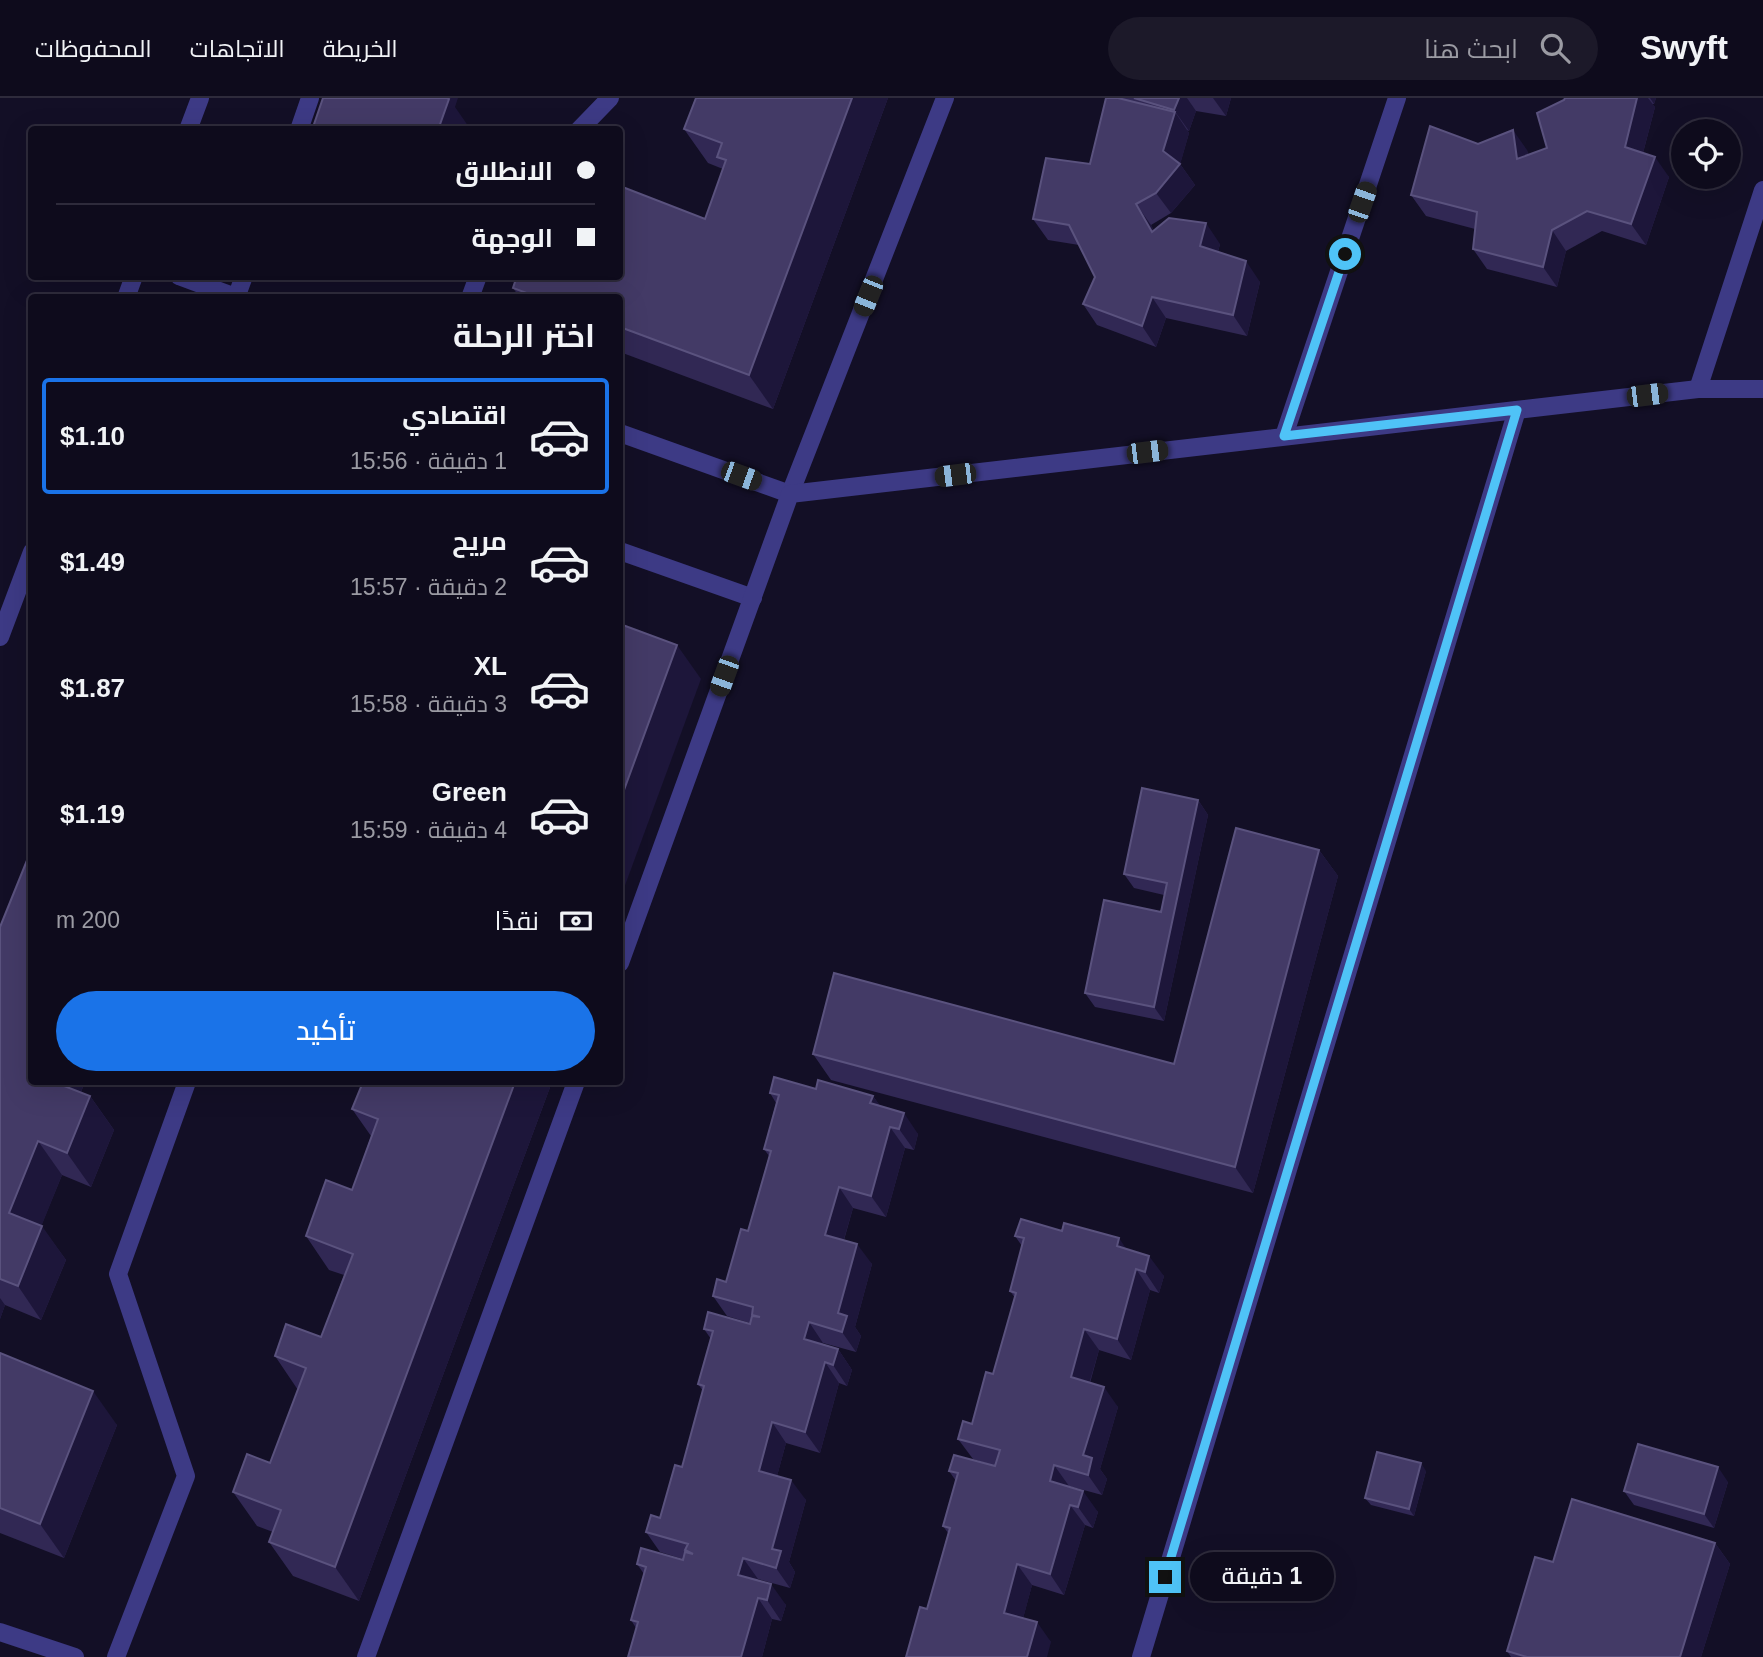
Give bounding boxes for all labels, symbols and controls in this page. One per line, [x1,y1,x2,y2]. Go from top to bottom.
search box [1108,17,1598,80]
icon: search [1536,29,1574,67]
text: Swyft [1640,29,1728,66]
text: ابحث هنا [1424,34,1518,64]
text: المحفوظات [35,35,152,62]
text: الاتجاهات [190,35,285,62]
text: الخريطة [323,35,398,62]
map controls [1671,119,1741,189]
button: locate [1671,119,1741,189]
text: الانطلاق [455,156,553,186]
car [1346,179,1379,225]
text: الوجهة [472,223,553,253]
route start [1329,238,1361,270]
car [851,273,886,319]
text: اختر الرحلة [453,318,595,354]
car [1625,382,1670,408]
text: اقتصادي [402,400,507,430]
icon: car [528,405,591,468]
text: $1.10 [60,421,125,451]
car [1125,439,1170,465]
text: 1 دقيقة · 15:56 [350,448,507,474]
car [718,459,765,493]
car [933,462,978,488]
text: مريح [452,526,507,556]
icon: car [528,531,591,594]
text: $1.49 [60,547,125,577]
text: 2 دقيقة · 15:57 [350,574,507,600]
text: XL [474,651,507,681]
car [707,653,742,699]
icon: car [528,657,591,720]
text: $1.87 [60,673,125,703]
text: 3 دقيقة · 15:58 [350,691,507,717]
text: Green [432,777,507,807]
icon: car [528,783,591,846]
text: $1.19 [60,799,125,829]
text: 4 دقيقة · 15:59 [350,817,507,843]
icon: cash [557,902,595,940]
text: نقدًا [495,906,539,936]
text: 200 m [56,907,120,933]
button: تأكيد [56,991,595,1071]
callout: 1 دقيقة [1190,1552,1333,1602]
route end [1149,1561,1181,1593]
text: 1 دقيقة [1222,1563,1302,1589]

